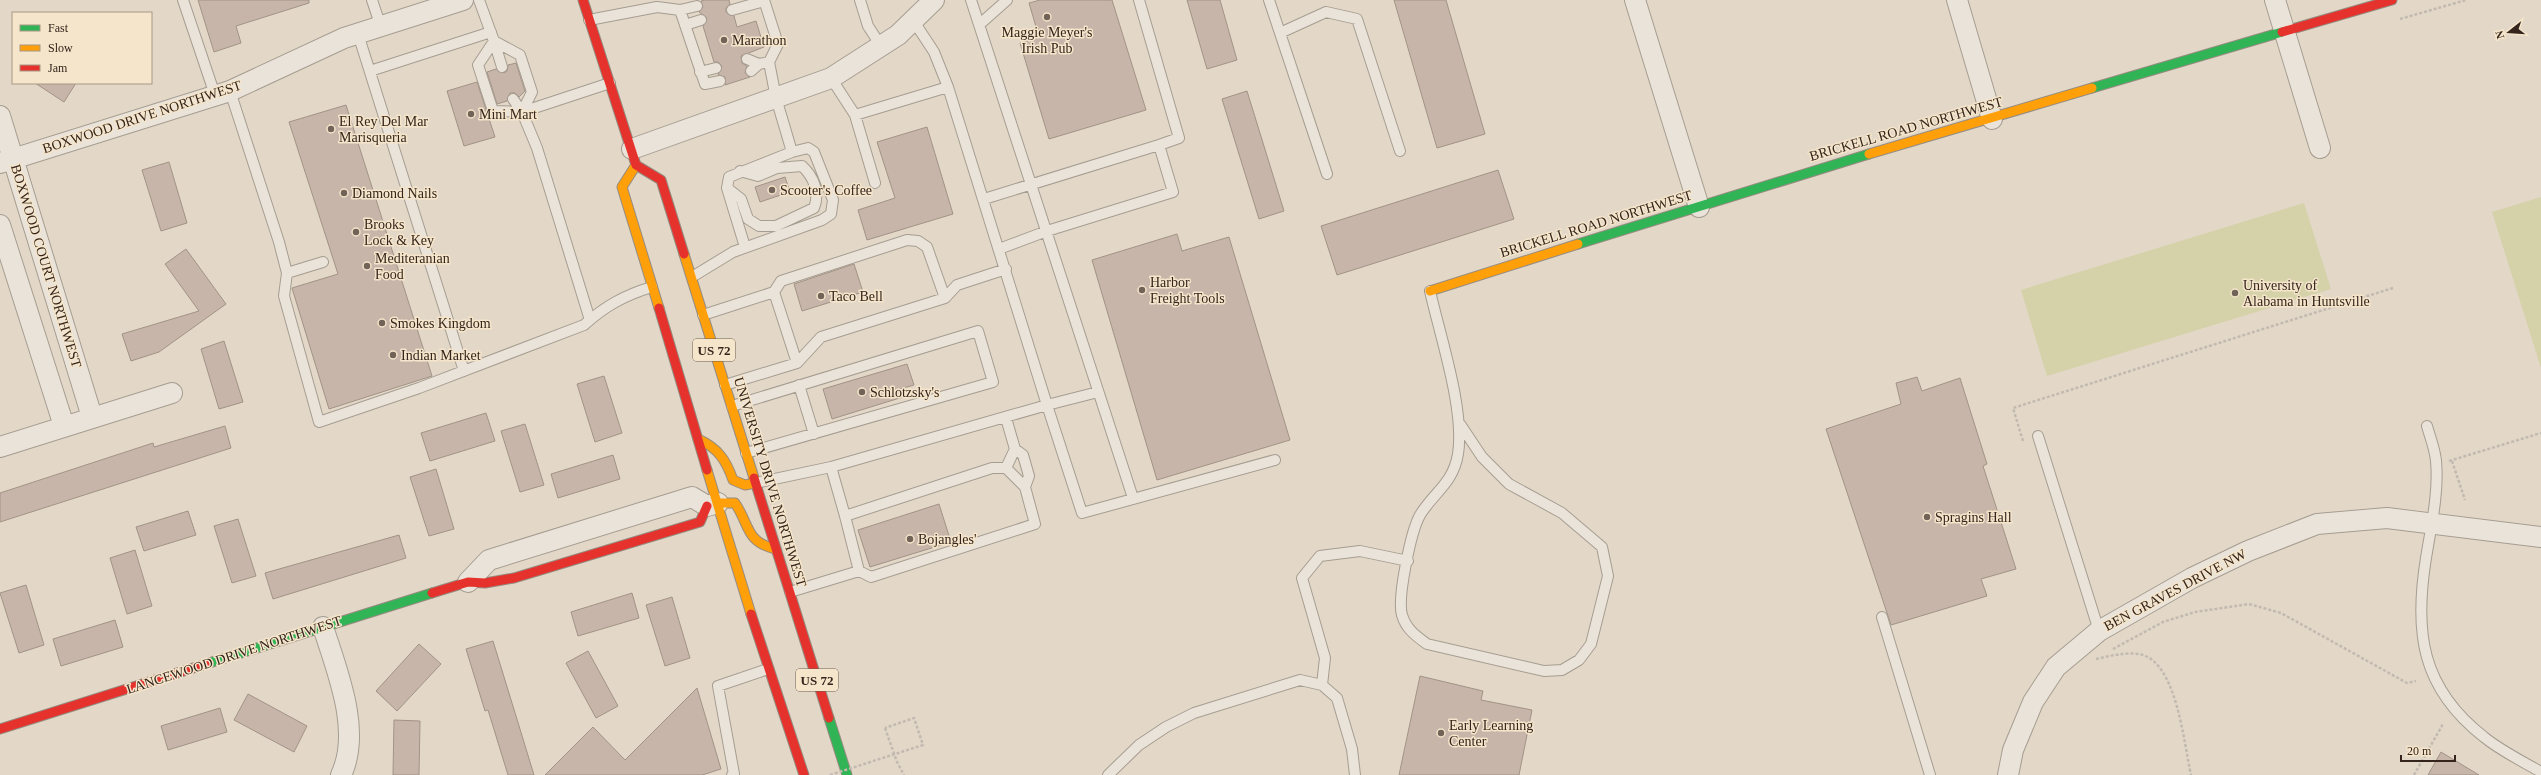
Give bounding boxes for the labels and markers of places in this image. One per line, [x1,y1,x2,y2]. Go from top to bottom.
marker: Maggie Meyer's Irish Pub [1042,12,1052,22]
place label: Maggie Meyer's Irish Pub [1002,25,1092,56]
place label: Marathon [732,33,786,48]
marker: Marathon [719,35,729,45]
place label: Mini Mart [479,107,537,122]
marker: Mini Mart [466,109,476,119]
place label: El Rey Del Mar Marisqueria [339,114,428,145]
marker: El Rey Del Mar Marisqueria [326,124,336,134]
place label: Scooter's Coffee [780,183,872,198]
marker: Scooter's Coffee [767,185,777,195]
place label: Diamond Nails [352,186,437,201]
marker: Diamond Nails [339,188,349,198]
place label: Brooks Lock & Key [364,217,434,248]
marker: Brooks Lock & Key [351,227,361,237]
place label: Mediteranian Food [375,251,450,282]
marker: Mediteranian Food [362,261,372,271]
place label: Harbor Freight Tools [1150,275,1225,306]
place label: University of Alabama in Huntsville [2243,278,2370,309]
marker: Harbor Freight Tools [1137,285,1147,295]
marker: University of Alabama in Huntsville [2230,288,2240,298]
place label: Taco Bell [829,289,883,304]
marker: Taco Bell [816,291,826,301]
place label: Smokes Kingdom [390,316,491,331]
marker: Smokes Kingdom [377,318,387,328]
place label: Indian Market [401,348,481,363]
marker: Indian Market [388,350,398,360]
place label: Schlotzsky's [870,385,939,400]
marker: Schlotzsky's [857,387,867,397]
place label: Spragins Hall [1935,510,2012,525]
marker: Spragins Hall [1922,512,1932,522]
place label: Bojangles' [918,532,977,547]
marker: Bojangles' [905,534,915,544]
place label: Early Learning Center [1449,718,1533,749]
marker: Early Learning Center [1436,728,1446,738]

